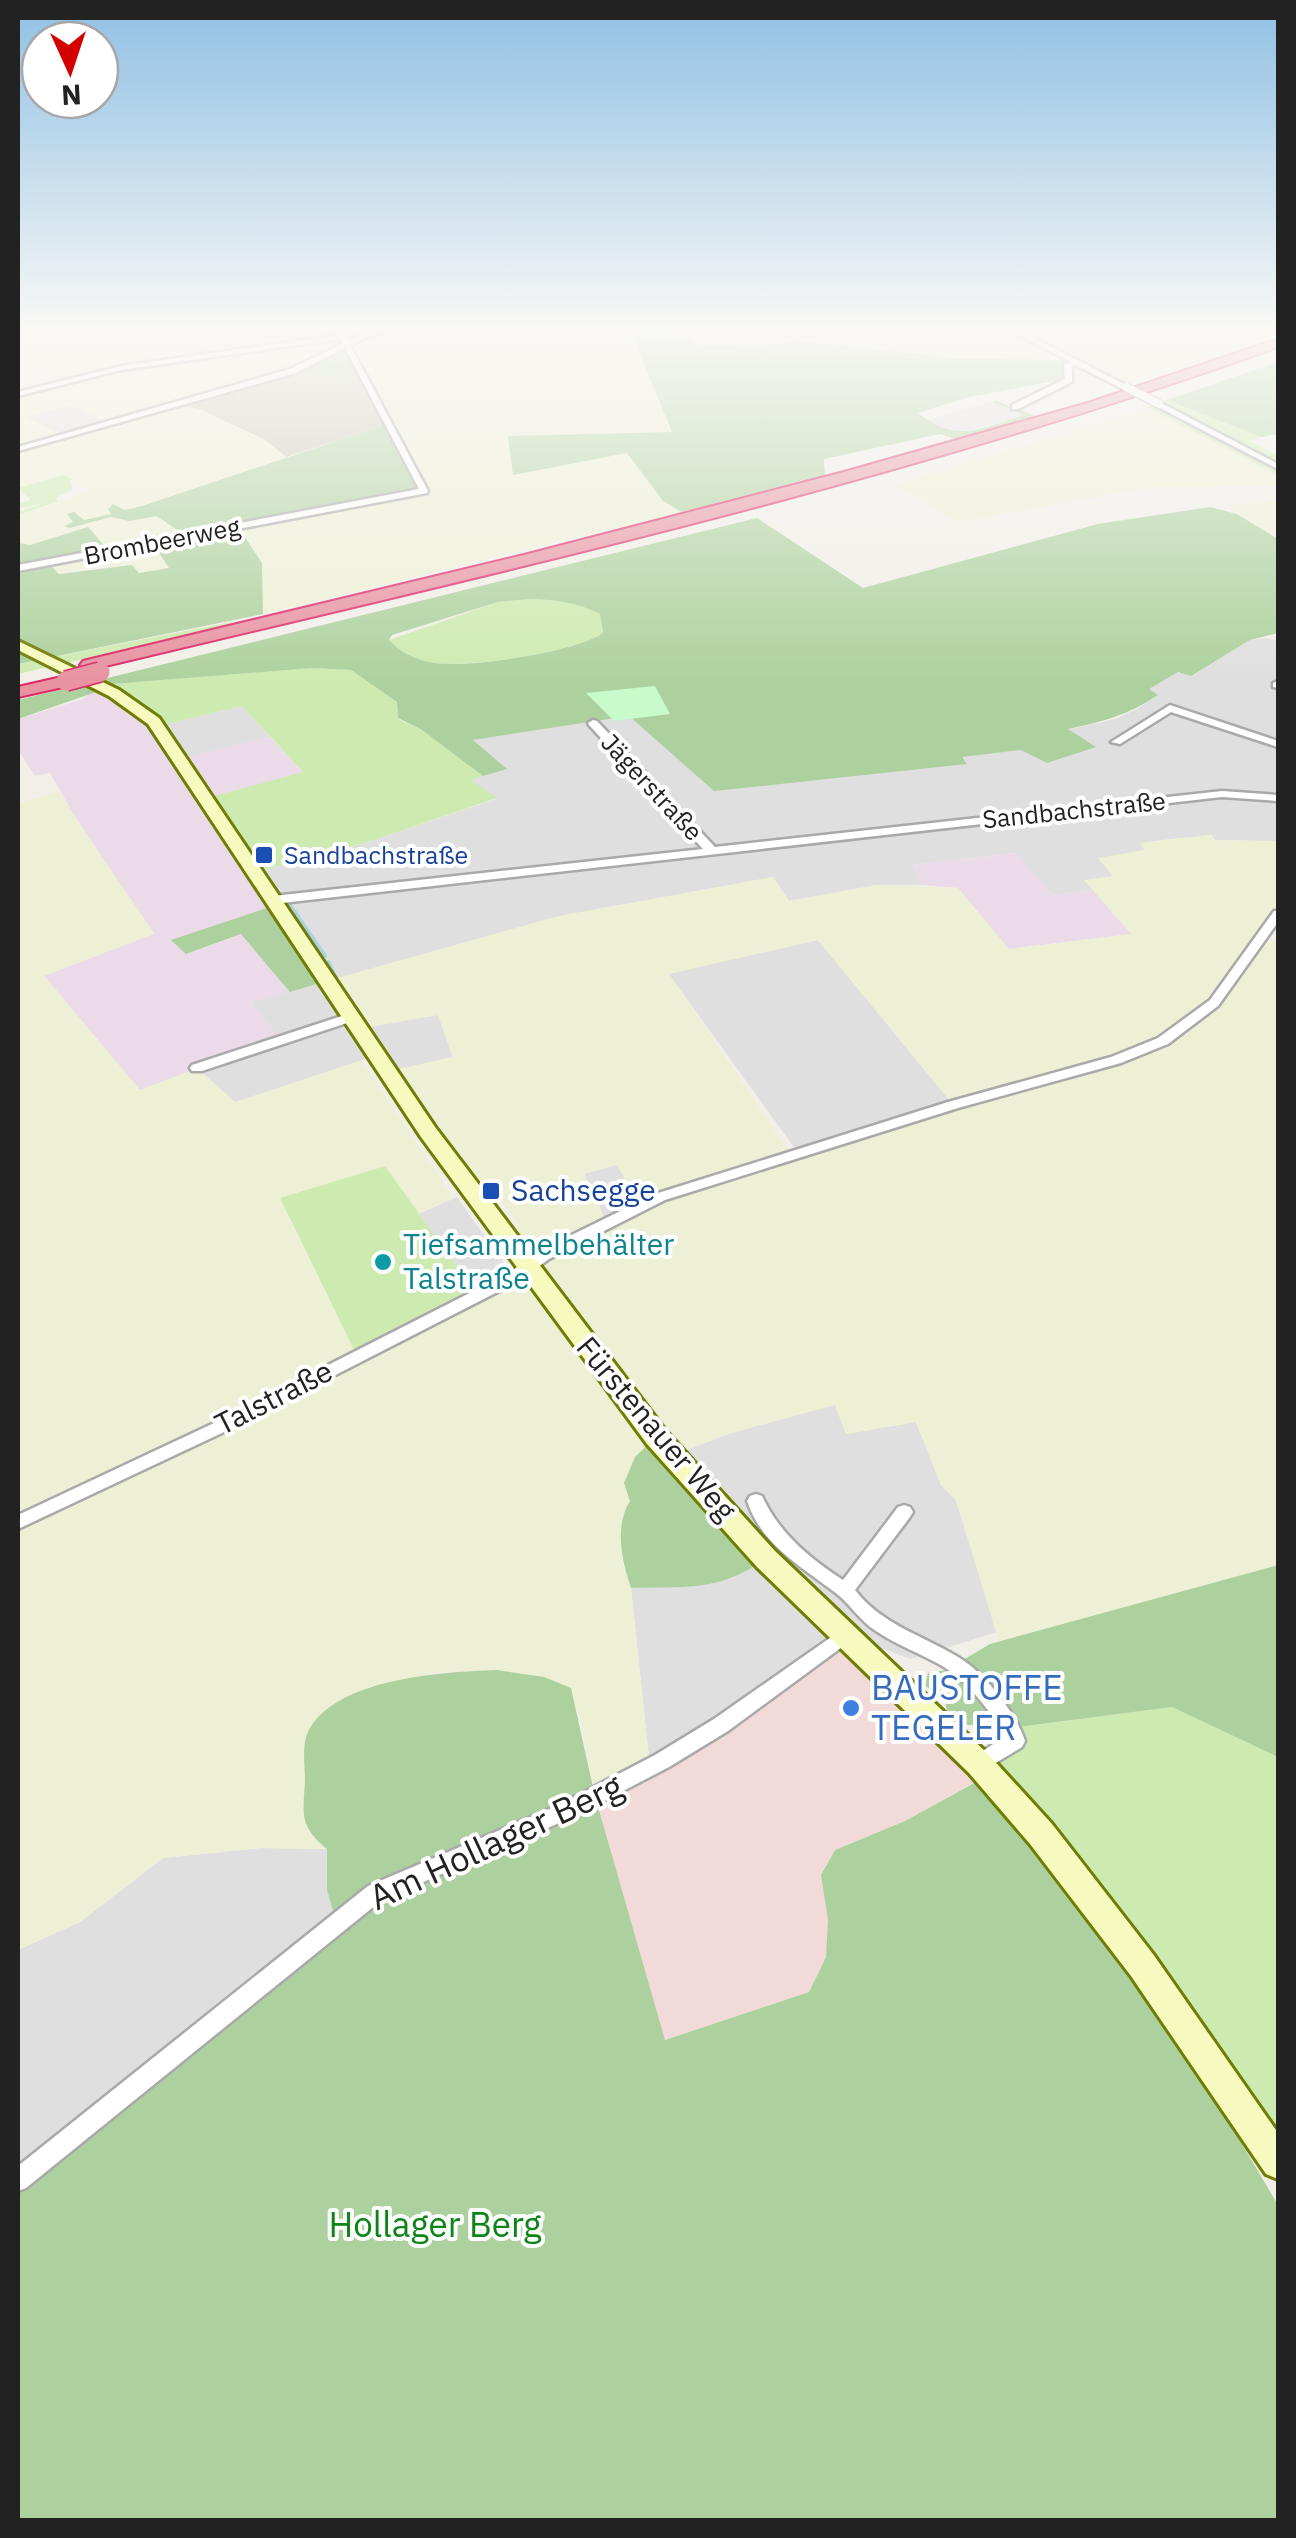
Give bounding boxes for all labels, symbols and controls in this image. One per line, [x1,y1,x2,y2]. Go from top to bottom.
north arrow [20,20,120,120]
text: N [60,76,82,114]
street label: Brombeerweg [81,509,243,572]
street label: Jägerstraße [594,726,710,847]
street label: Sandbachstraße [981,783,1167,836]
place label: Sandbachstraße [284,838,468,871]
marker: Sandbachstraße [253,844,275,866]
place label: Sachsegge [511,1170,656,1209]
marker: Sachsegge [480,1180,502,1202]
place label: Tiefsammelbehälter Talstraße [403,1224,674,1297]
marker: Tiefsammelbehälter Talstraße [372,1251,394,1273]
street label: Fürstenauer Weg [569,1328,746,1528]
street label: Talstraße [208,1351,339,1443]
place label: BAUSTOFFE TEGELER [871,1664,1063,1750]
marker: BAUSTOFFE TEGELER [840,1697,862,1719]
street label: Am Hollager Berg [362,1762,630,1920]
park label: Hollager Berg [328,2201,542,2247]

